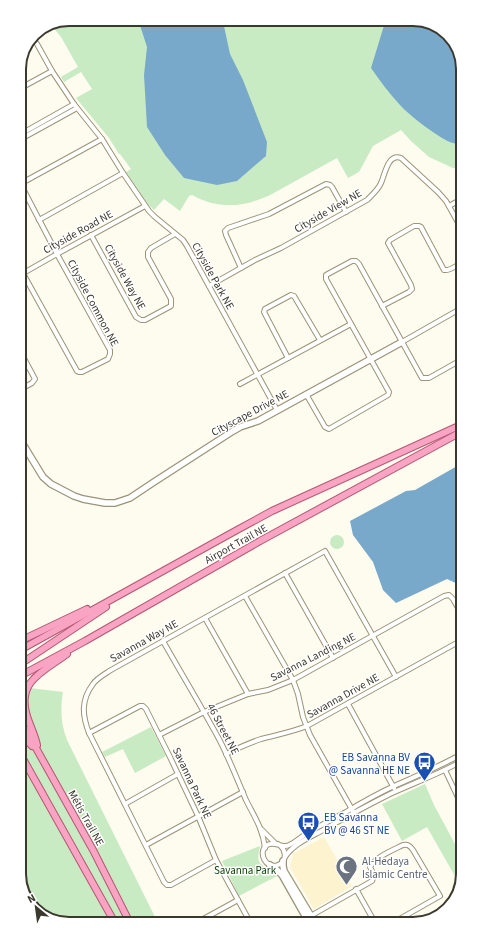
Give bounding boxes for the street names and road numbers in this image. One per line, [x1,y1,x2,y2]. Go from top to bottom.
street label: Cityside View NE [291,185,365,236]
street label: Cityside Road NE [40,207,116,257]
street label: Cityside Park NE [188,240,238,312]
street label: Cityside Way NE [101,241,149,313]
street label: Cityside Common NE [64,257,122,349]
street label: Cityscape Drive NE [209,386,291,440]
street label: Airport Trail NE [202,521,270,567]
street label: Savanna Way NE [107,616,181,666]
street label: Savanna Landing NE [268,629,358,685]
street label: Savanna Drive NE [304,670,382,722]
street label: 46 Street NE [203,701,243,757]
street label: Savanna Park NE [169,745,215,821]
street label: Métis Trail NE [64,787,108,849]

